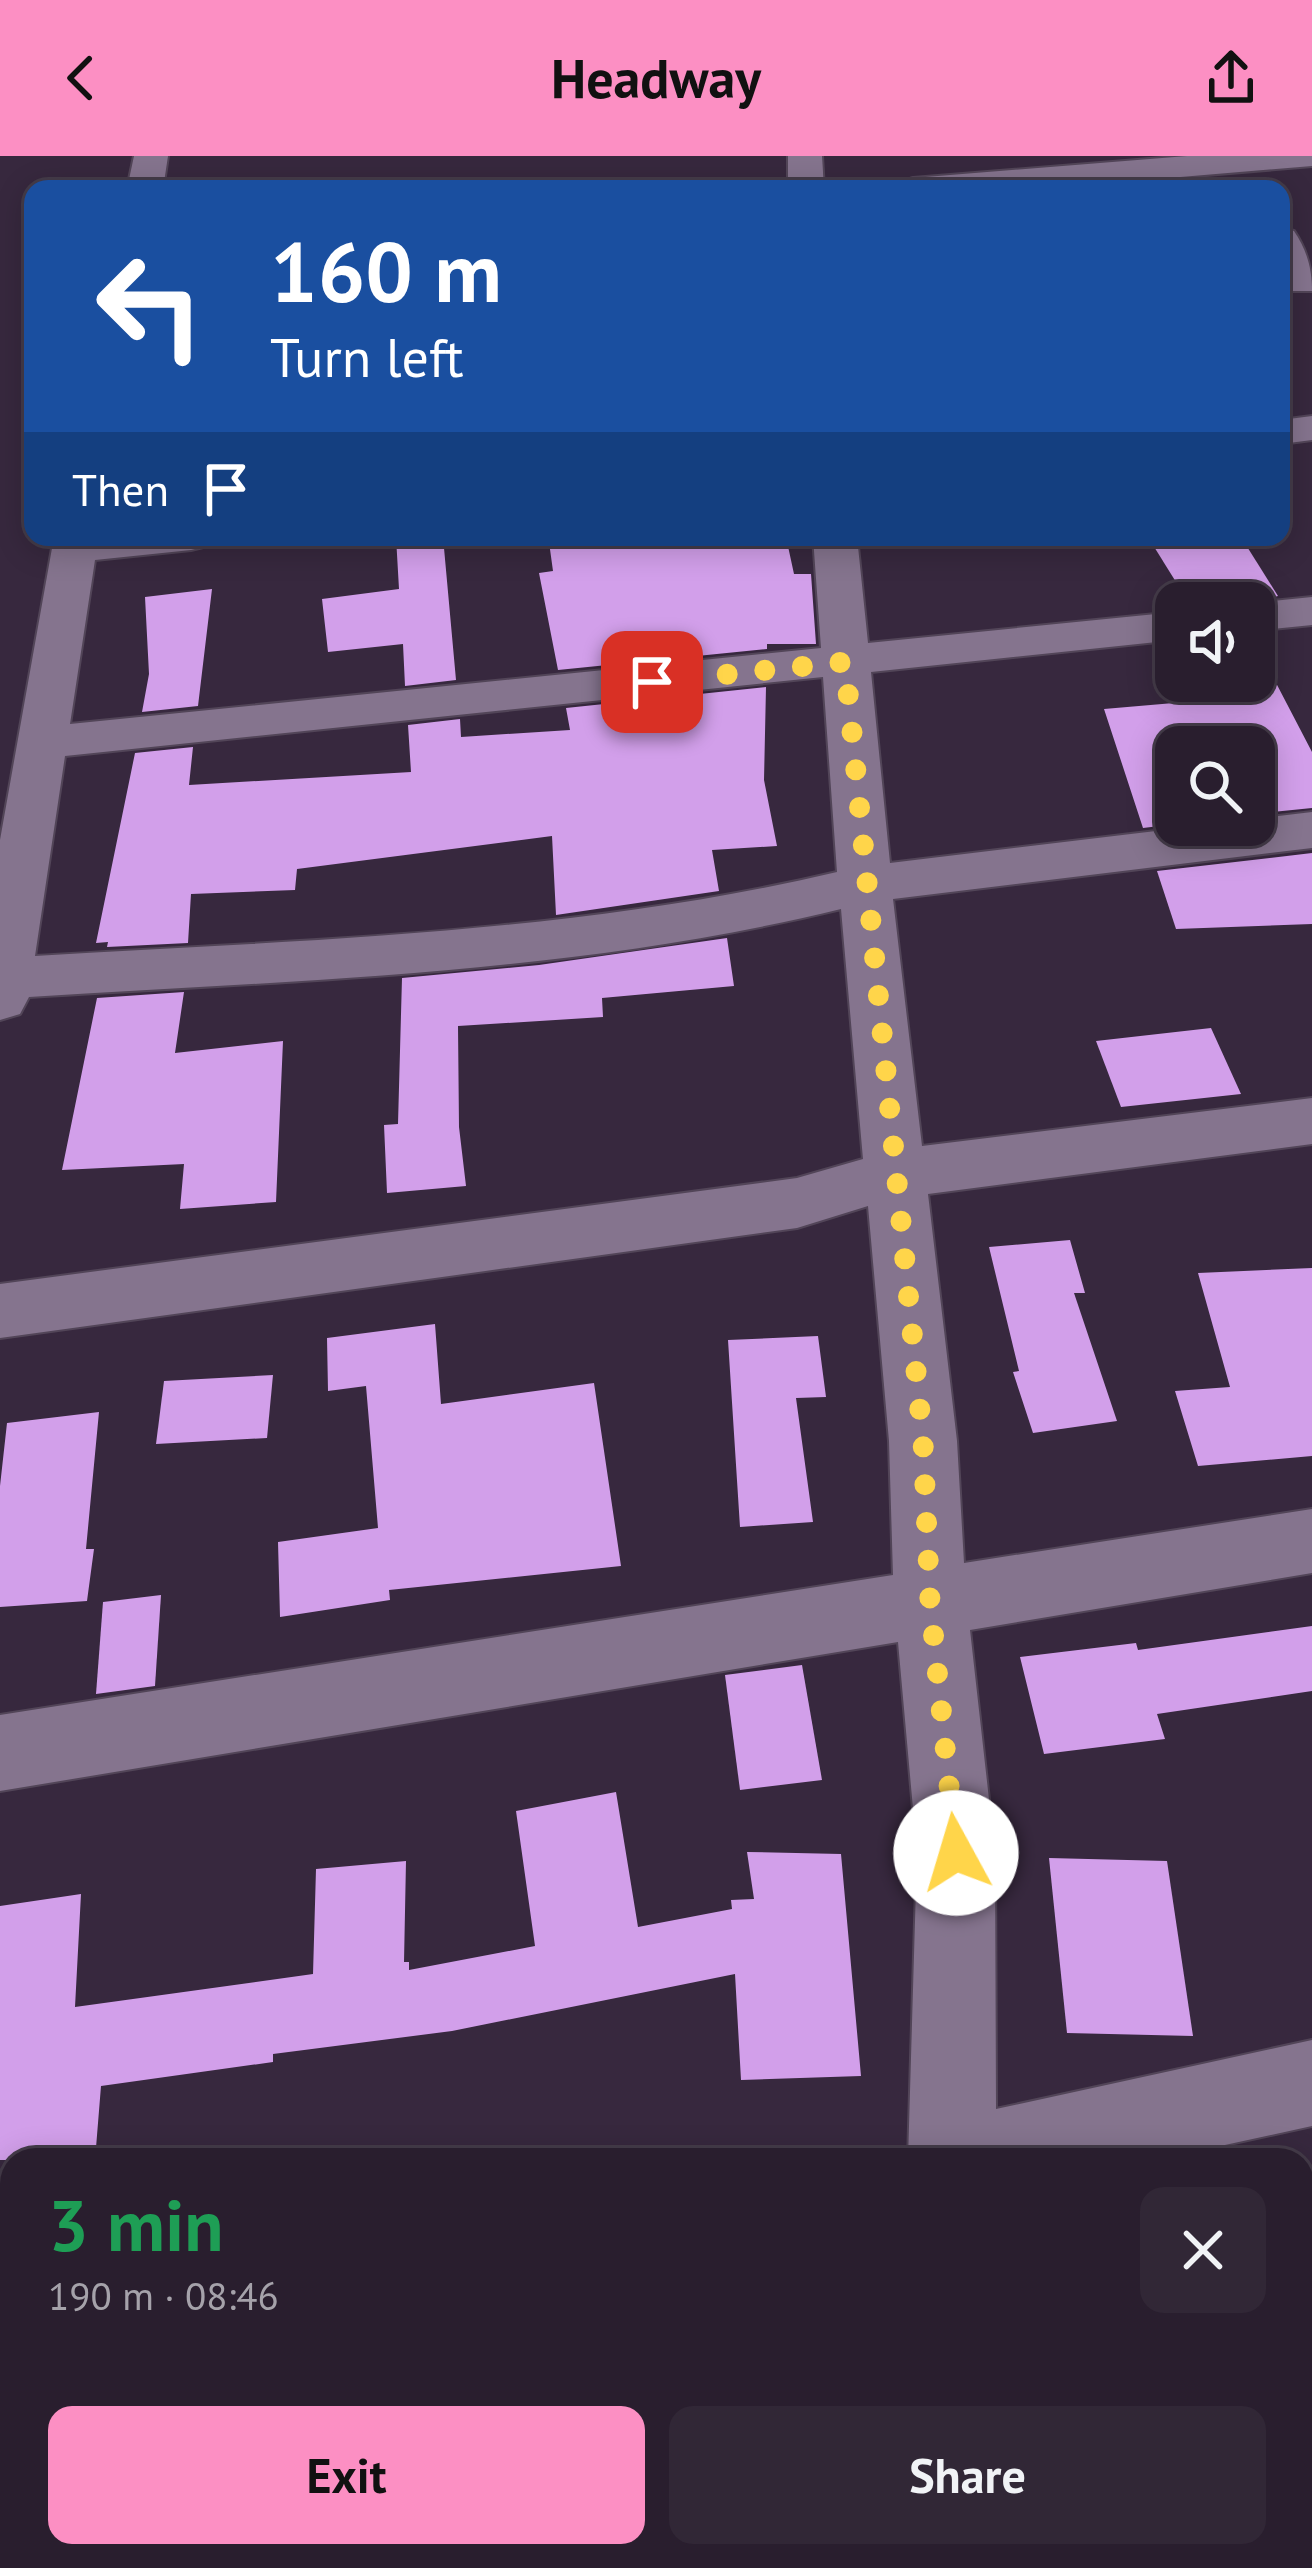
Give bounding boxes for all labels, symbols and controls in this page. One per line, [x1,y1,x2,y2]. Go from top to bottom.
text: Headway [551,43,761,113]
icon: back [48,45,114,111]
icon: share [1198,45,1264,111]
text: 160 m [270,216,502,325]
icon: left [72,228,228,384]
text: Turn left [270,322,464,392]
icon: arrive [193,456,259,522]
text: Then [72,460,169,518]
map controls [1155,582,1275,846]
button: sound [1155,582,1275,702]
pin [601,631,703,733]
icon: arrive [619,649,685,715]
button: search [1155,726,1275,846]
position arrow [893,1790,1019,1916]
text: 3 min [48,2178,224,2271]
button: close [1140,2187,1266,2313]
text: 190 m · 08:46 [48,2270,279,2321]
button: Exit [48,2406,645,2544]
button: Share [669,2406,1266,2544]

